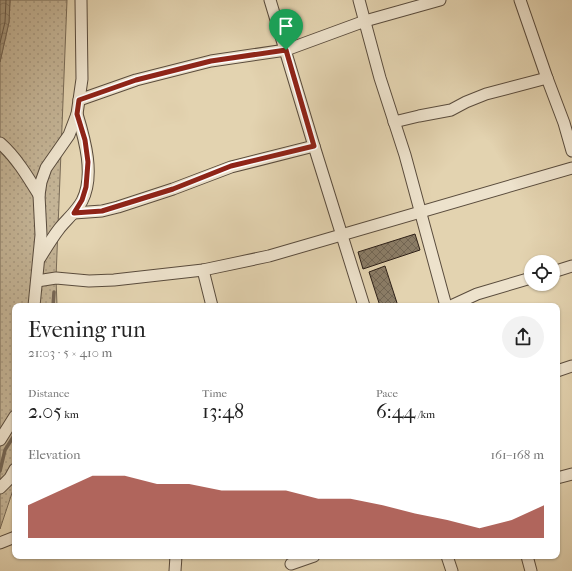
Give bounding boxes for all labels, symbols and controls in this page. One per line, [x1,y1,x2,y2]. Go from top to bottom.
pin [269,9,303,50]
icon: arrive [275,15,297,37]
map controls [524,255,560,291]
button: locate [524,255,560,291]
button: share [502,316,544,358]
text: Evening run [28,317,146,343]
text: 21:03 · 5 × 410 m [28,345,112,360]
text: Distance [28,387,69,400]
text: Time [202,387,227,400]
text: Pace [376,387,398,400]
text: 2.05 [28,400,62,423]
text: 13:48 [202,400,244,423]
text: 6:44 [376,400,415,423]
text: km [62,408,79,421]
text: /km [415,408,435,421]
text: Elevation [28,447,81,462]
text: 161–168 m [490,447,544,462]

